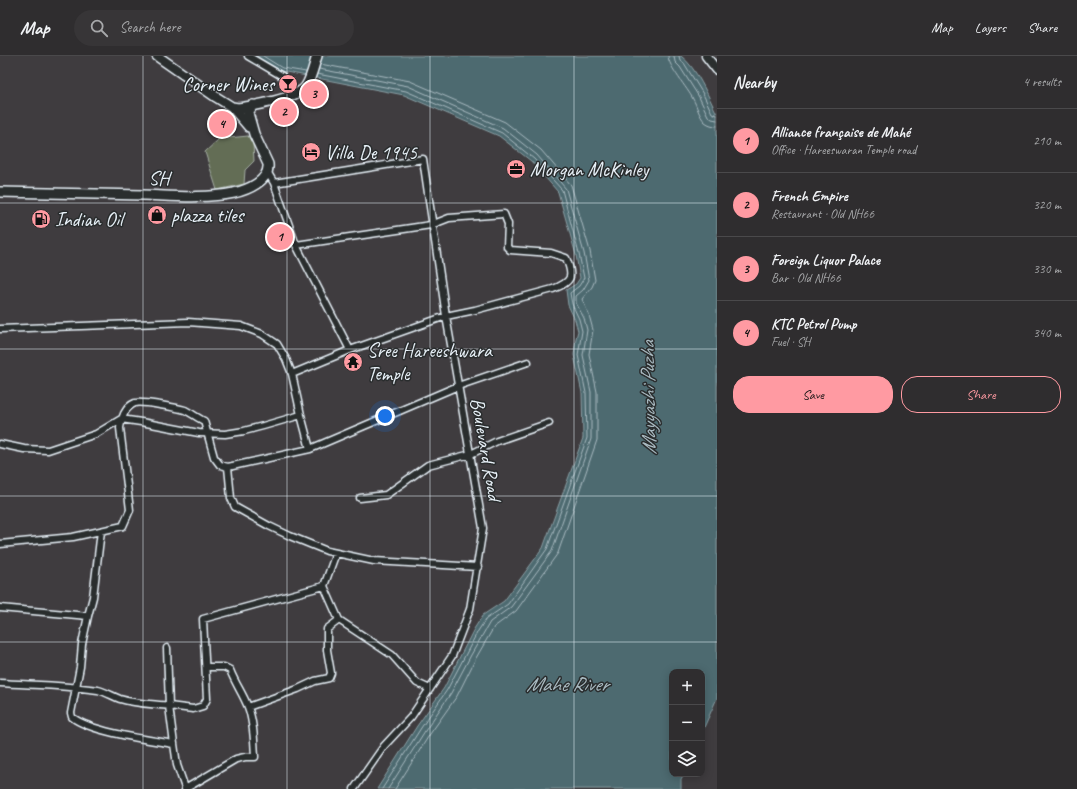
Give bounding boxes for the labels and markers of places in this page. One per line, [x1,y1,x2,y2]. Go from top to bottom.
place label: Corner Wines [182,72,276,97]
bar icon: Corner Wines [277,73,299,95]
pin: 3 [301,79,327,109]
pin: 2 [271,97,297,127]
pin: 4 [209,109,235,139]
place label: Villa De 1945 [325,140,418,165]
hotel icon: Villa De 1945 [300,141,322,163]
place label: Morgan McKinley [530,157,651,182]
office icon: Morgan McKinley [505,158,527,180]
place label: plazza tiles [171,203,245,228]
shop icon: plazza tiles [146,204,168,226]
place label: Indian Oil [55,207,126,232]
fuel station icon: Indian Oil [30,208,52,230]
pin: 1 [267,222,293,252]
place label: Sree Hareeshwara Temple [367,338,493,386]
temple icon: Sree Hareeshwara Temple [342,351,364,373]

